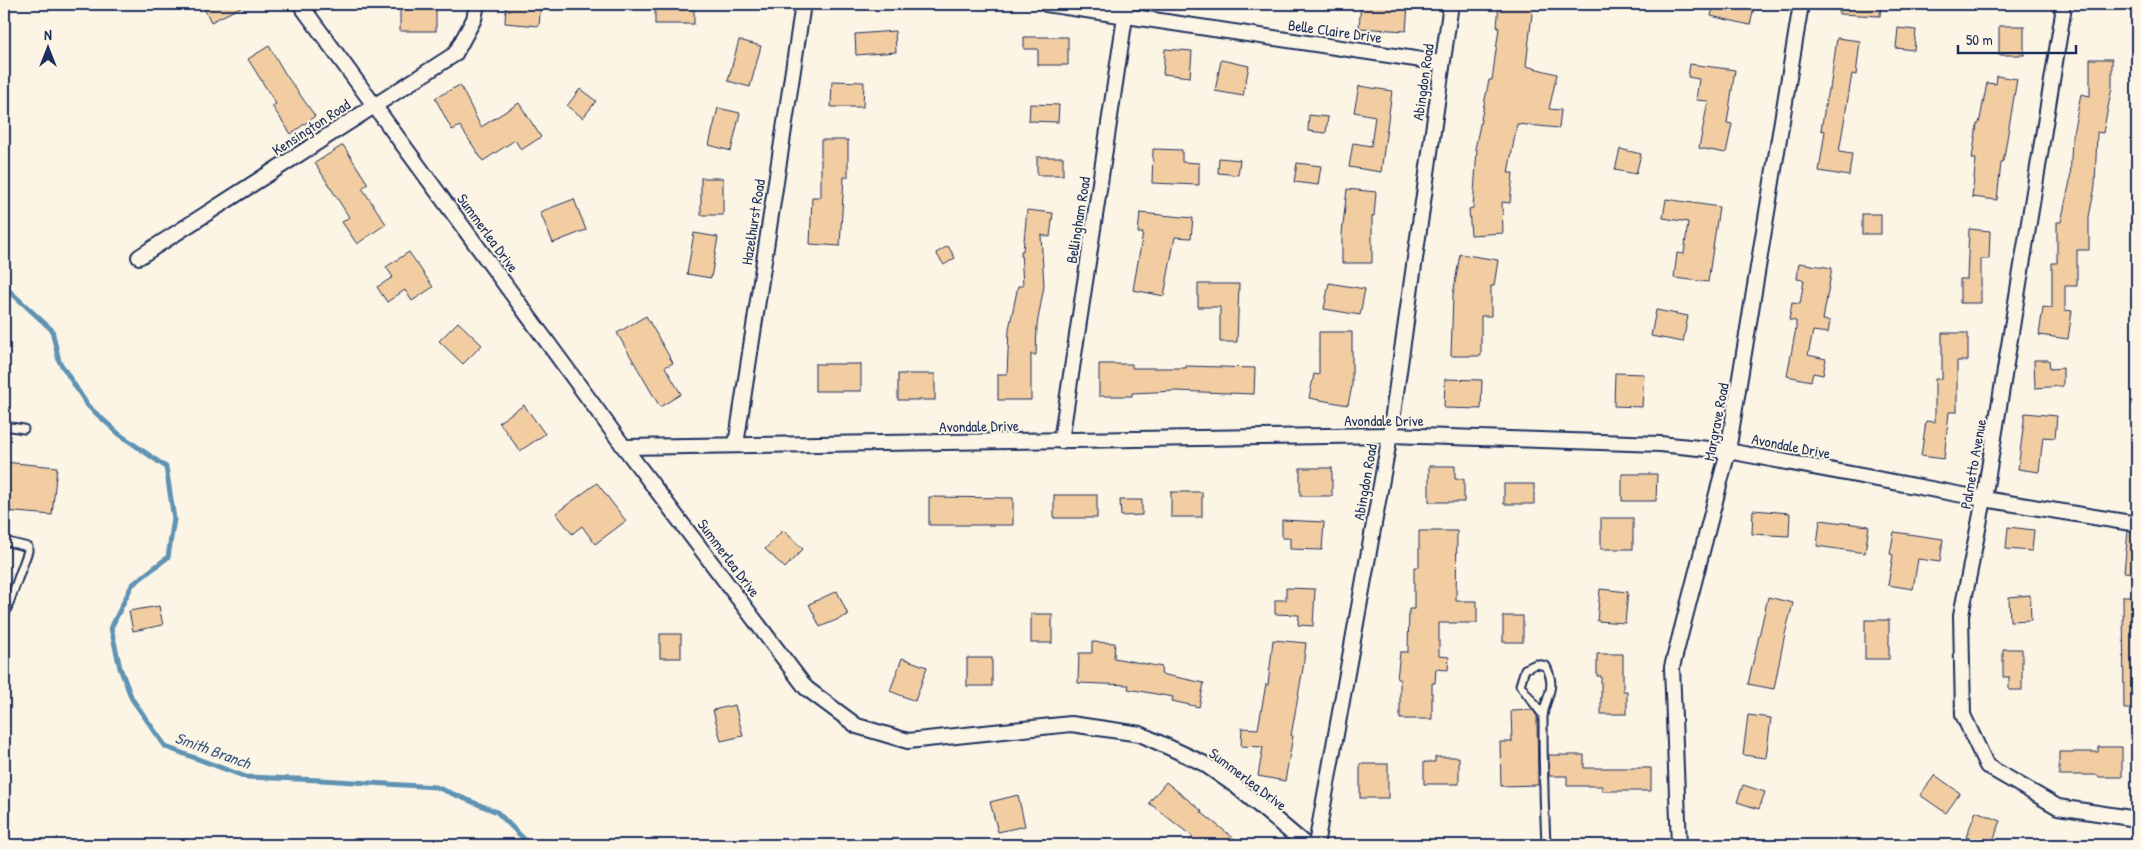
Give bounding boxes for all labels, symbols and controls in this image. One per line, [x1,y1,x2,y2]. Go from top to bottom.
street label: Belle Claire Drive [1287,14,1383,48]
north arrow [22,22,72,72]
scale bar [1958,22,2076,54]
text: N [44,25,52,44]
text: 50 m [1966,29,1993,50]
street label: Abingdon Road [1407,42,1439,122]
street label: Kensington Road [268,94,354,160]
street label: Bellingham Road [1061,175,1095,265]
street label: Hazelhurst Road [736,178,770,266]
street label: Summerlea Drive [452,189,524,277]
street label: Margrave Road [1698,381,1734,463]
street label: Avondale Drive [1344,410,1424,431]
street label: Avondale Drive [939,415,1019,437]
street label: Palmetto Avenue [1955,417,1991,511]
street label: Avondale Drive [1750,428,1832,464]
street label: Abingdon Road [1348,442,1382,522]
street label: Summerlea Drive [693,515,765,601]
water label: Smith Branch [172,726,255,774]
street label: Summerlea Drive [1205,743,1291,815]

